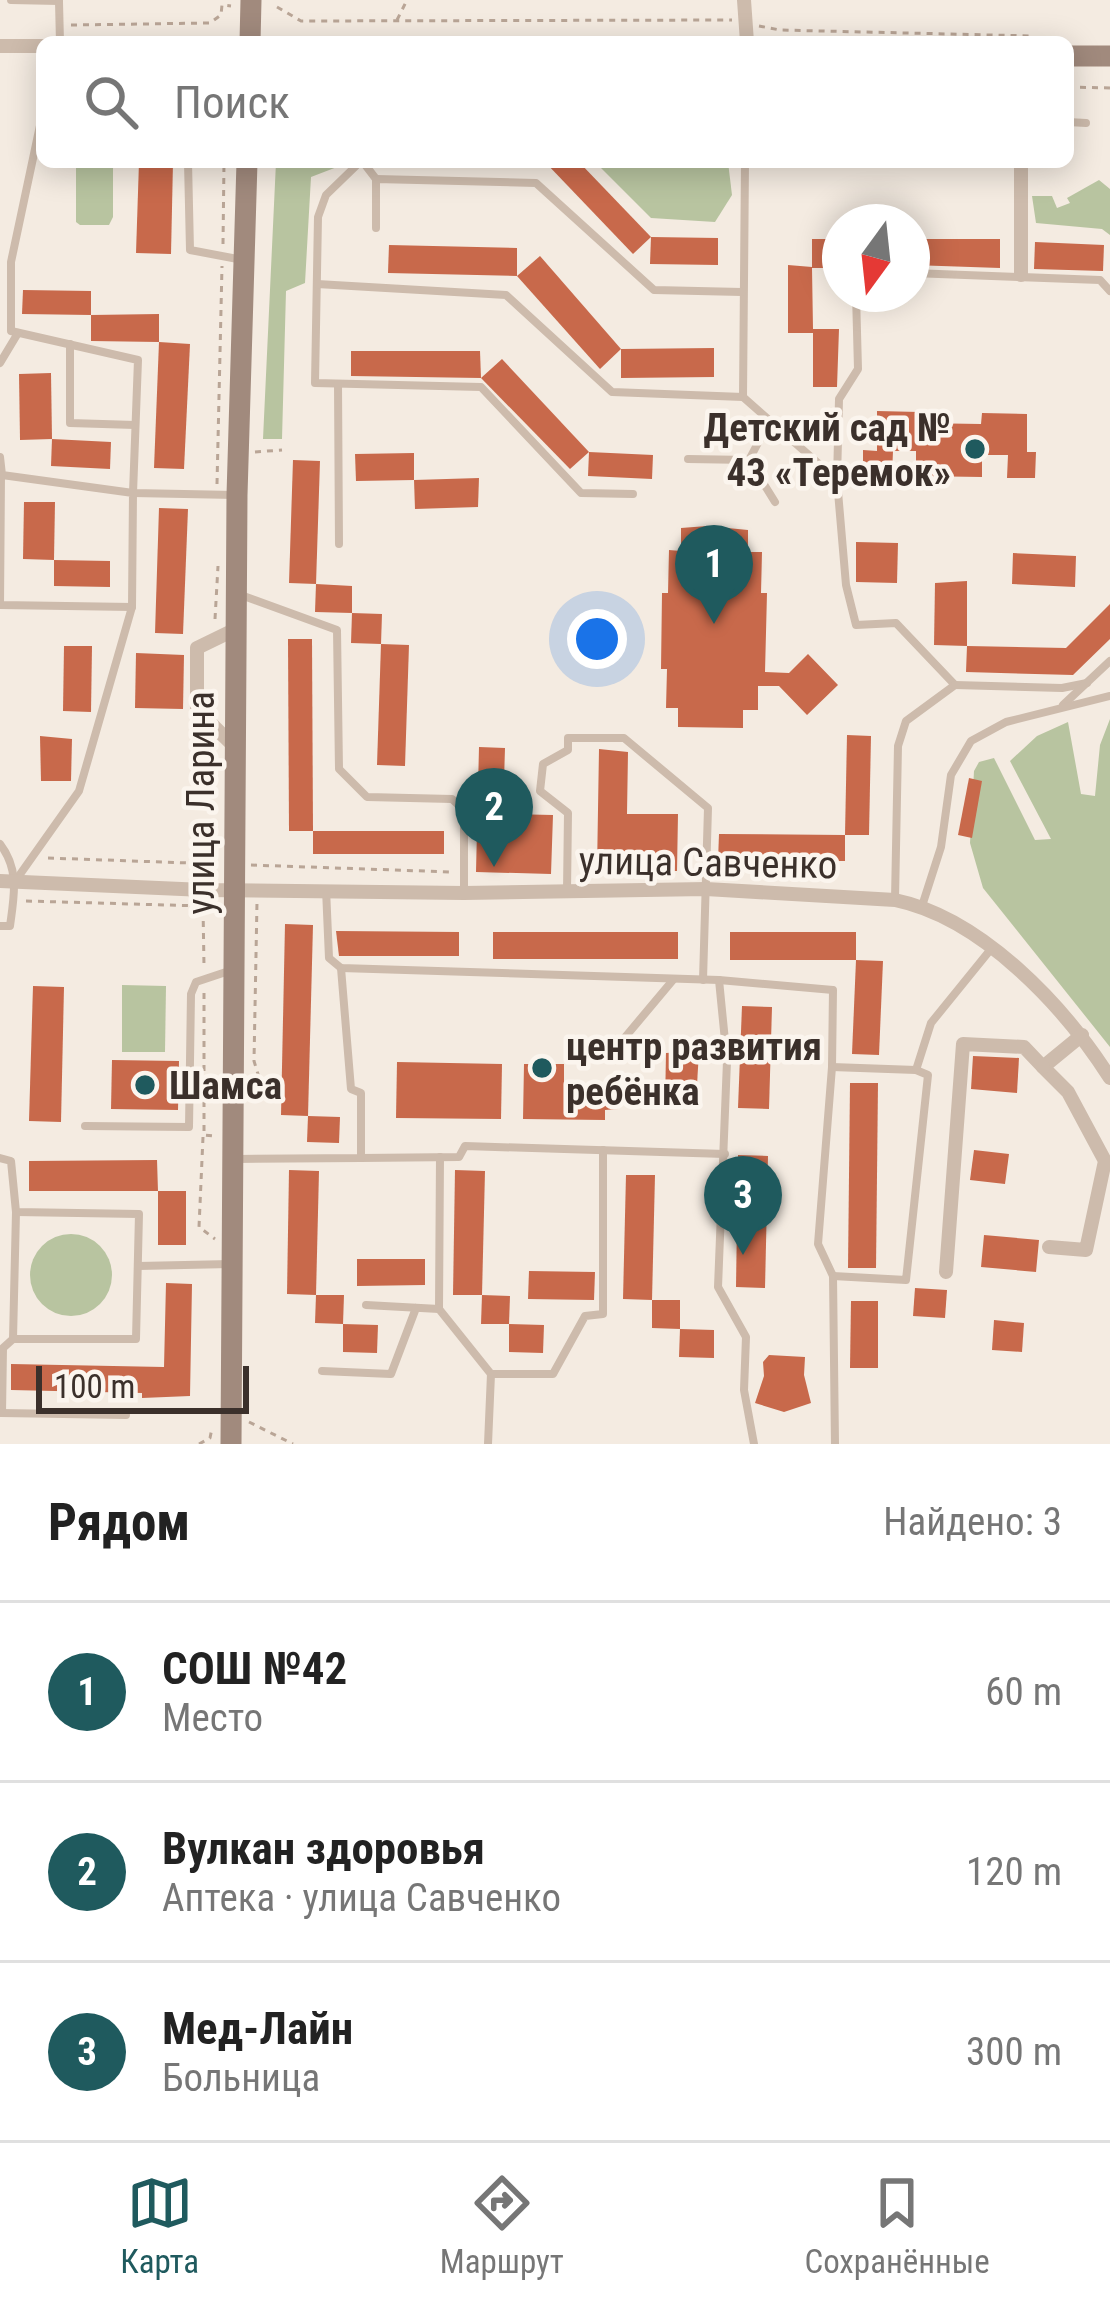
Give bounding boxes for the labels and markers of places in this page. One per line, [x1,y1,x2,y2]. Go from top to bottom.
place label: Детский сад № 43 «Теремок» [704,405,951,496]
marker: Детский сад № 43 «Теремок» [962,436,988,462]
pin: 1 [675,525,753,624]
pin: 2 [455,768,533,867]
place label: центр развития ребёнка [566,1024,822,1115]
marker: центр развития ребёнка [529,1055,555,1081]
place label: Шамса [169,1063,282,1109]
marker: Шамса [132,1072,158,1098]
pin: 3 [704,1156,782,1255]

